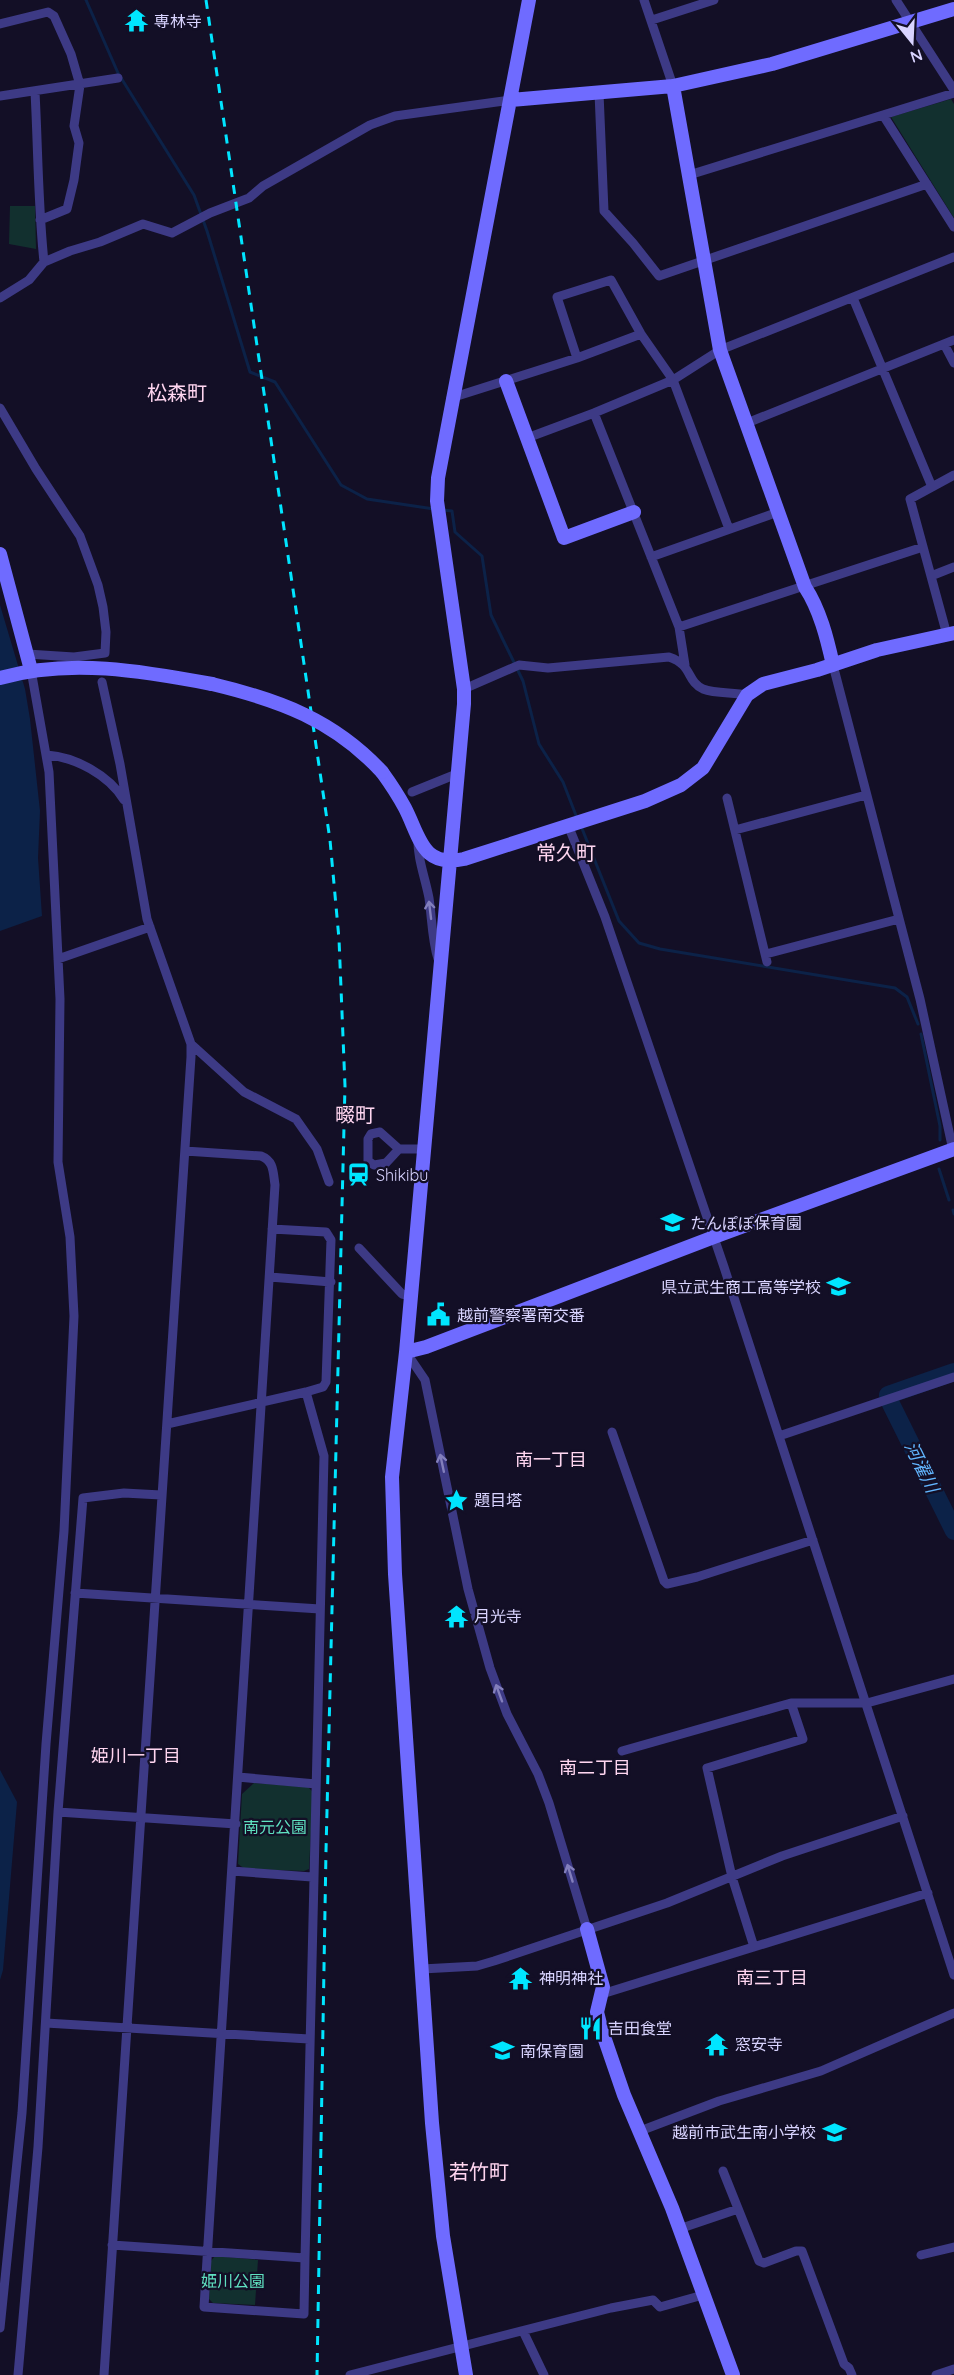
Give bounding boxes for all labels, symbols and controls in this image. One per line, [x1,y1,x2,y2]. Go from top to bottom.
temple icon: 専林寺 [123,8,149,34]
place label: 専林寺 [154,11,202,31]
north arrow [882,12,942,72]
text: N [908,45,925,68]
district label: 松森町 [147,380,207,405]
district label: 常久町 [536,840,596,865]
one-way arrow [424,901,435,920]
district label: 畷町 [335,1102,375,1127]
station icon: Shikibu [345,1162,371,1188]
place label: Shikibu [376,1165,428,1185]
school or university icon: たんぽぽ保育園 [659,1210,685,1236]
place label: たんぽぽ保育園 [690,1213,802,1233]
school or university icon: 県立武生商工高等学校 [826,1274,852,1300]
place label: 県立武生商工高等学校 [661,1277,821,1297]
public building icon: 越前警察署南交番 [426,1302,452,1328]
place label: 越前警察署南交番 [457,1305,585,1325]
water label: 河濯川 [900,1438,945,1498]
district label: 南一丁目 [515,1448,587,1471]
one-way arrow [436,1454,448,1473]
place icon: 題目塔 [443,1487,469,1513]
place label: 題目塔 [474,1490,522,1510]
temple icon: 月光寺 [443,1603,469,1629]
place label: 月光寺 [474,1606,522,1626]
one-way arrow [492,1684,503,1703]
district label: 姫川一丁目 [91,1744,181,1767]
district label: 南二丁目 [559,1756,631,1779]
park label: 南元公園 [243,1817,307,1837]
one-way arrow [564,1864,575,1883]
temple icon: 神明神社 [508,1965,534,1991]
district label: 南三丁目 [736,1966,808,1989]
place label: 神明神社 [539,1968,603,1988]
restaurant icon: 吉田食堂 [577,2015,603,2041]
place label: 吉田食堂 [608,2018,672,2038]
temple icon: 窓安寺 [704,2031,730,2057]
place label: 窓安寺 [735,2034,783,2054]
school or university icon: 南保育園 [489,2038,515,2064]
place label: 南保育園 [520,2041,584,2061]
school or university icon: 越前市武生南小学校 [821,2119,847,2145]
place label: 越前市武生南小学校 [672,2122,816,2142]
district label: 若竹町 [449,2159,509,2184]
park label: 姫川公園 [201,2271,265,2291]

